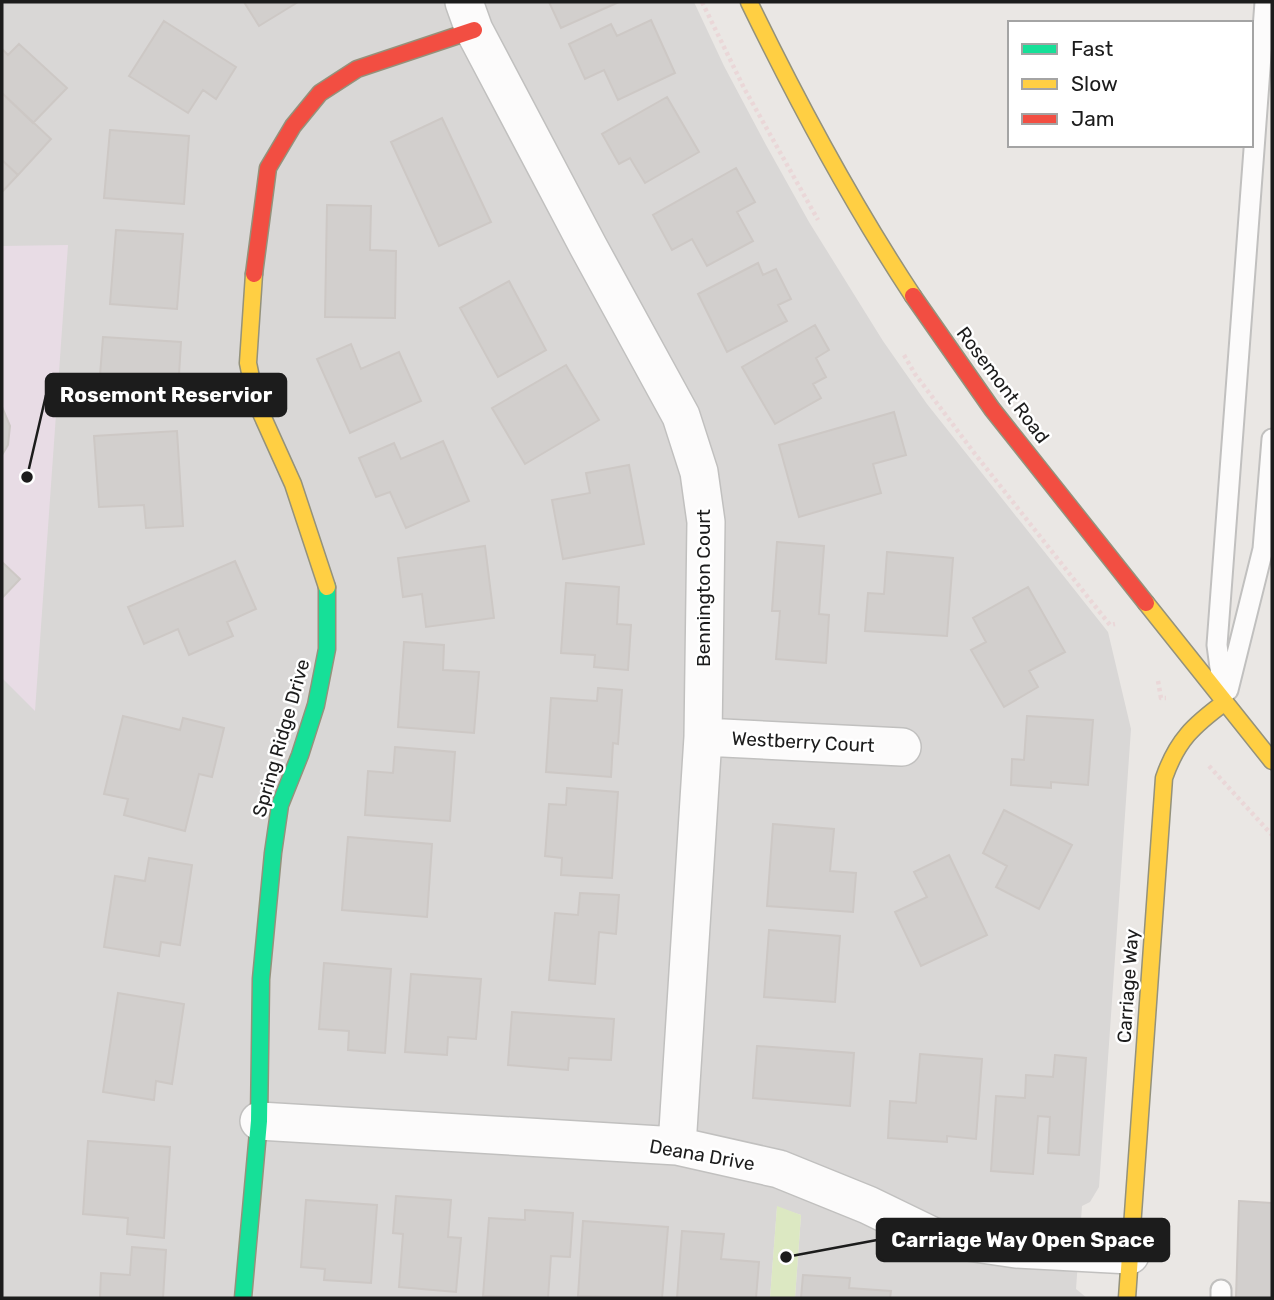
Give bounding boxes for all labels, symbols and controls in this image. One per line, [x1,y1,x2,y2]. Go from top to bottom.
legend [1008,21,1253,147]
text: Fast [1071,36,1113,61]
text: Slow [1071,71,1118,96]
text: Jam [1071,106,1115,131]
street label: Rosemont Road [952,322,1054,448]
callout: Rosemont Reservior [46,374,286,416]
text: Rosemont Reservior [60,382,273,407]
street label: Bennington Court [692,508,715,667]
street label: Spring Ridge Drive [247,656,315,820]
street label: Westberry Court [731,727,876,757]
street label: Carriage Way [1113,928,1143,1044]
street label: Deana Drive [648,1134,756,1176]
callout: Carriage Way Open Space [877,1219,1169,1261]
text: Carriage Way Open Space [891,1227,1155,1252]

